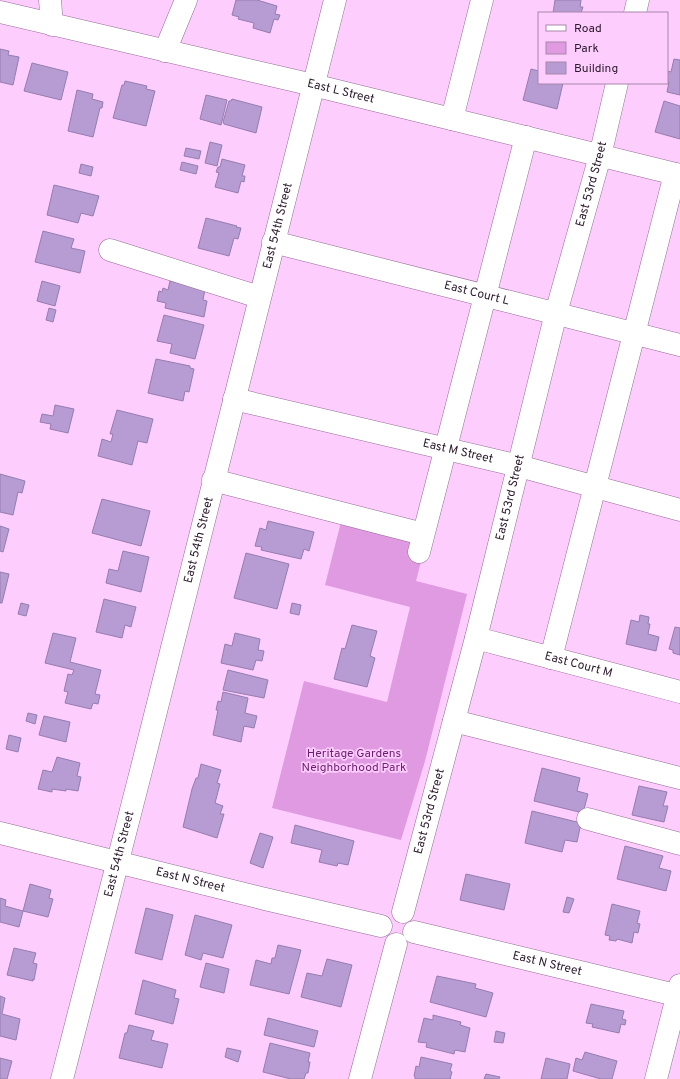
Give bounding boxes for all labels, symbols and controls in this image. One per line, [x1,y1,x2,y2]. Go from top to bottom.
legend [538,12,668,84]
text: Road [574,21,602,37]
text: Park [574,41,599,57]
text: Building [574,61,618,77]
street label: East L Street [306,76,376,108]
street label: East 53rd Street [573,140,611,229]
street label: East 54th Street [260,181,297,271]
street label: East Court L [442,278,511,310]
street label: East M Street [421,436,495,468]
street label: East 53rd Street [492,453,529,542]
street label: East 54th Street [181,495,218,585]
street label: East Court M [543,648,614,682]
park label: Heritage Gardens Neighborhood Park [302,746,406,776]
street label: East 53rd Street [411,767,449,856]
street label: East 54th Street [101,809,138,899]
street label: East N Street [154,864,226,897]
street label: East N Street [511,948,583,980]

